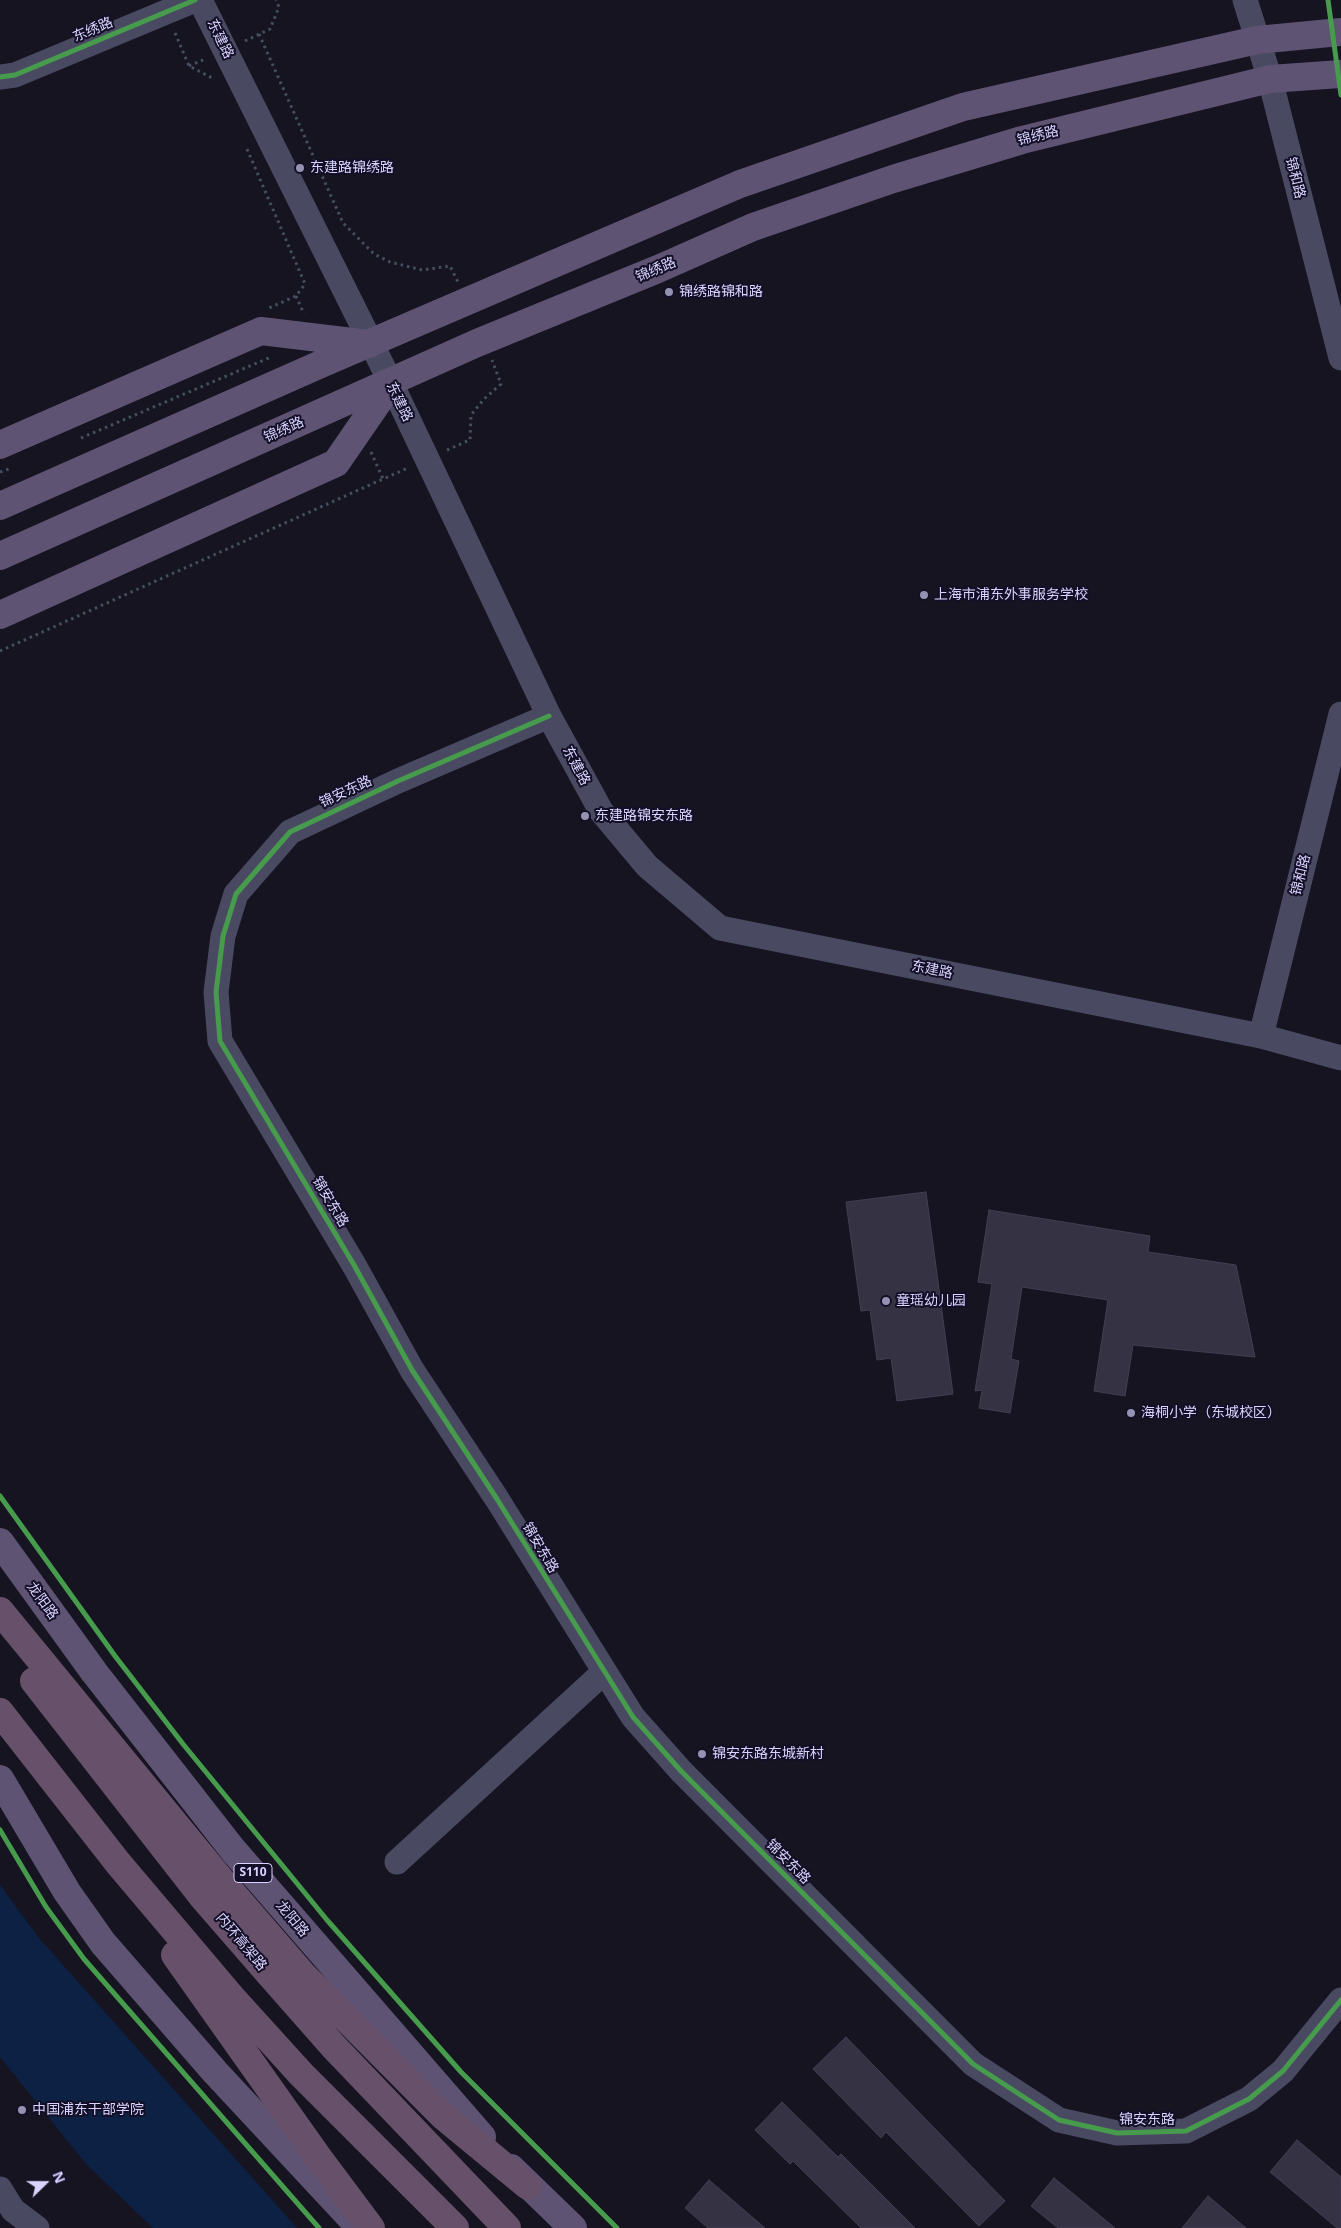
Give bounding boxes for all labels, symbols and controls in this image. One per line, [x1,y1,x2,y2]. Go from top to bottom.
street label: 东绣路 [70,14,116,46]
street label: 东建路 [203,16,237,62]
street label: 锦绣路 [1016,123,1060,149]
street label: 锦和路 [1282,156,1308,200]
place label: 东建路锦绣路 [310,160,394,176]
marker: 东建路锦绣路 [294,162,306,174]
street label: 锦绣路 [633,254,679,286]
place label: 锦绣路锦和路 [679,284,763,300]
marker: 锦绣路锦和路 [663,286,675,298]
street label: 东建路 [382,379,416,425]
street label: 锦绣路 [261,414,307,446]
place label: 上海市浦东外事服务学校 [934,587,1088,603]
marker: 上海市浦东外事服务学校 [918,589,930,601]
street label: 东建路 [559,744,593,788]
street label: 锦安东路 [317,773,375,811]
place label: 东建路锦安东路 [595,808,693,824]
marker: 东建路锦安东路 [579,810,591,822]
street label: 锦和路 [1288,853,1314,897]
street label: 东建路 [910,958,954,982]
street label: 锦安东路 [308,1174,352,1230]
place label: 童瑶幼儿园 [896,1293,966,1309]
marker: 童瑶幼儿园 [880,1295,892,1307]
place label: 海桐小学（东城校区） [1141,1405,1281,1421]
marker: 海桐小学（东城校区） [1125,1407,1137,1419]
street label: 锦安东路 [518,1520,562,1576]
street label: 龙阳路 [23,1579,61,1623]
place label: 锦安东路东城新村 [712,1746,824,1762]
marker: 锦安东路东城新村 [696,1748,708,1760]
street label: 锦安东路 [762,1836,814,1888]
road number: S110 [234,1864,272,1882]
street label: 龙阳路 [272,1898,312,1940]
street label: 内环高架路 [212,1910,270,1974]
place label: 中国浦东干部学院 [32,2102,144,2118]
marker: 中国浦东干部学院 [16,2104,28,2116]
street label: 锦安东路 [1119,2112,1175,2128]
north arrow [20,2158,70,2208]
text: N [48,2168,70,2186]

